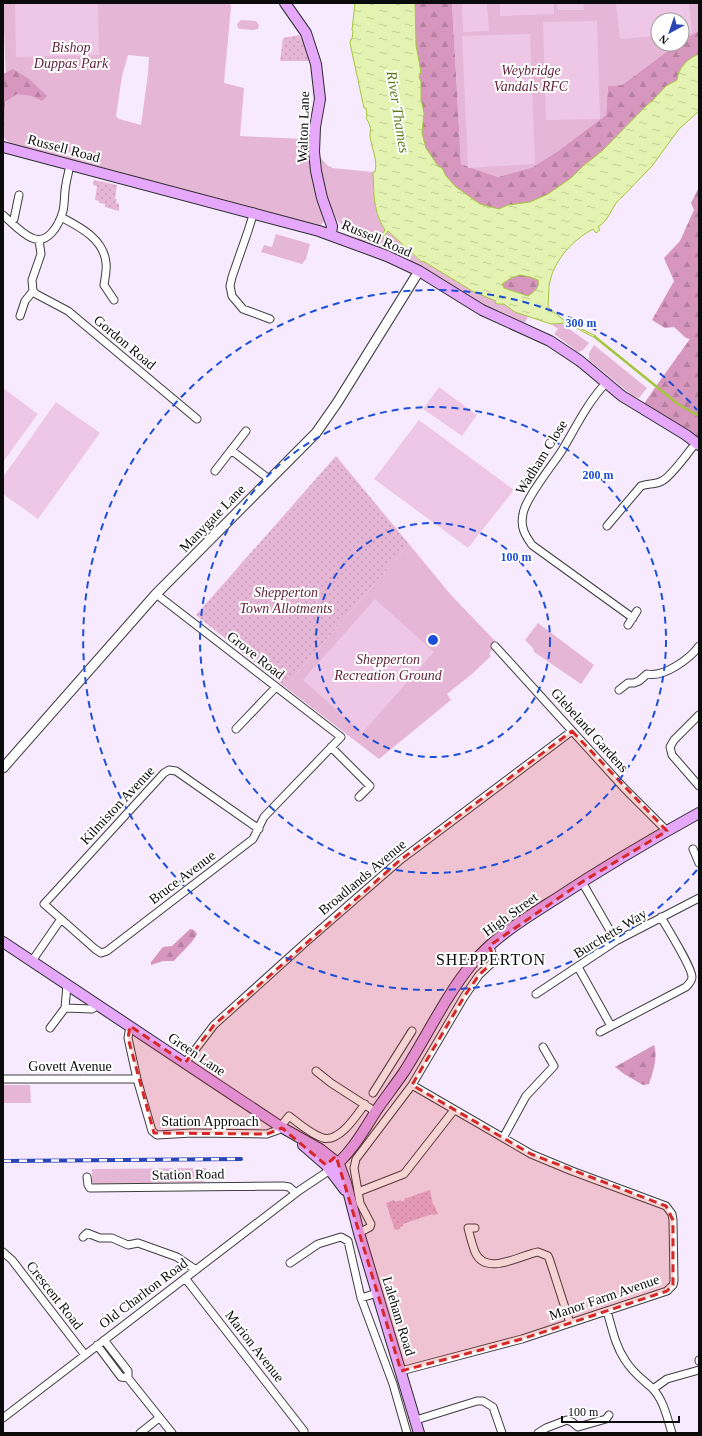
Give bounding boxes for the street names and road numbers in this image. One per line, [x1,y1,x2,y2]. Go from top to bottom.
street label: Walton Lane [295,91,312,163]
street label: Russell Road [26,132,102,165]
street label: Russell Road [340,217,414,260]
street label: Gordon Road [91,312,159,372]
street label: Wadham Close [513,417,570,497]
street label: Manygate Lane [177,482,248,555]
street label: Grove Road [224,629,287,682]
street label: Glebeland Gardens [548,685,631,775]
street label: Kilmiston Avenue [77,763,157,847]
street label: Broadlands Avenue [316,837,409,918]
street label: Bruce Avenue [146,848,218,907]
street label: High Street [480,889,541,939]
street label: Burchetts Way [571,906,649,961]
street label: Green Lane [165,1030,228,1079]
street label: Govett Avenue [28,1059,112,1074]
street label: Station Approach [161,1114,259,1129]
street label: Station Road [152,1166,225,1183]
street label: Old Charlton Road [96,1255,190,1331]
street label: Crescent Road [23,1258,86,1332]
street label: Manor Farm Avenue [547,1272,661,1323]
street label: Laleham Road [379,1275,418,1358]
street label: Marion Avenue [222,1308,287,1385]

